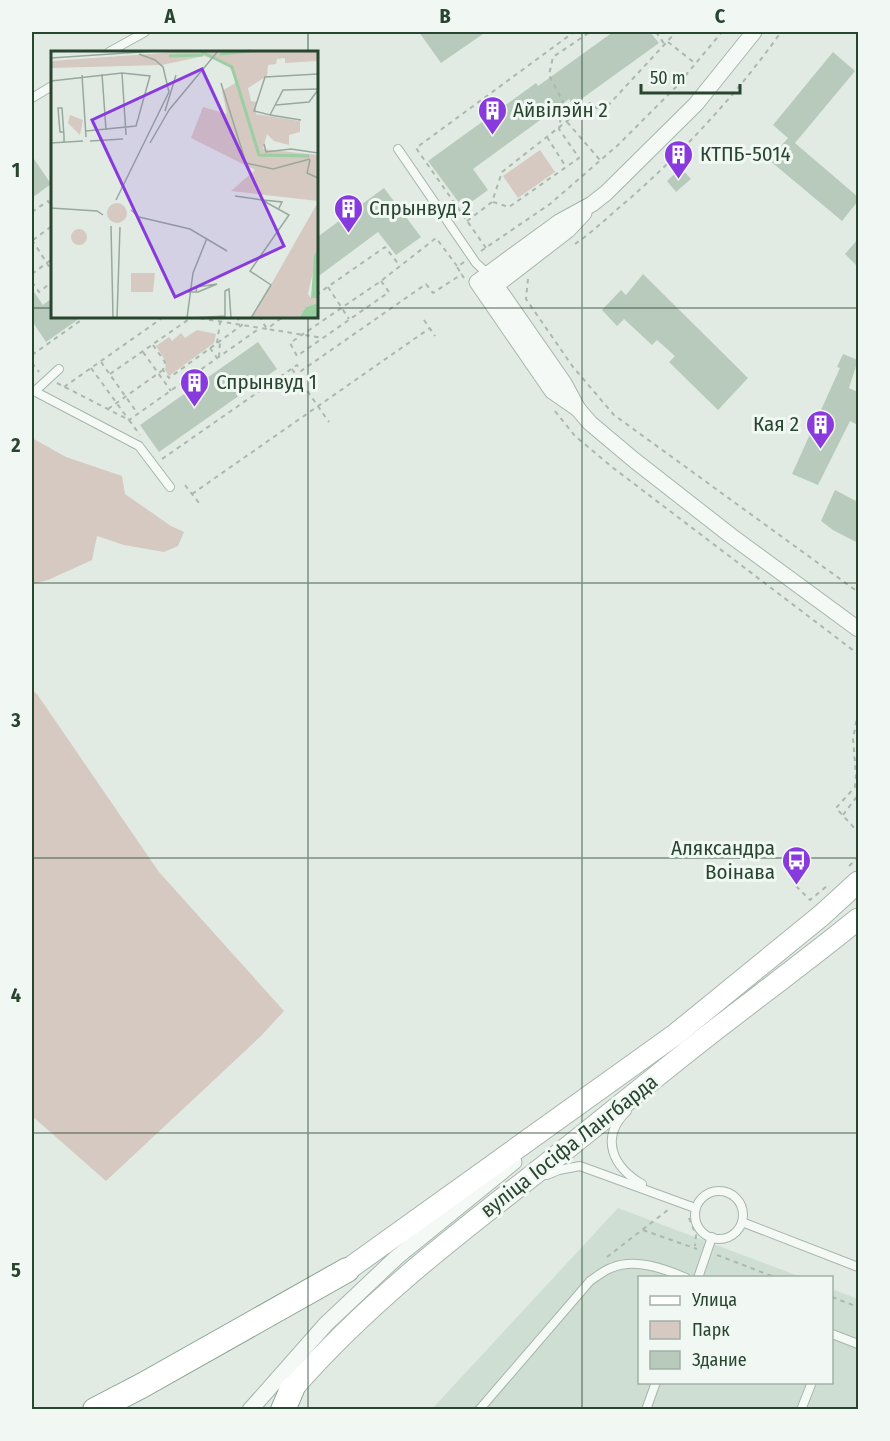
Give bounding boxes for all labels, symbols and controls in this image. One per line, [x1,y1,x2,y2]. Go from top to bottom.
text: A [164,4,177,28]
text: B [439,4,451,28]
text: C [715,4,726,28]
inset map [51,51,318,318]
scale bar [641,57,740,95]
text: 50 m [650,67,686,89]
building icon: Айвілэйн 2 [476,94,508,136]
place label: Айвілэйн 2 [513,97,608,123]
building icon: КТПБ-5014 [663,138,695,180]
place label: КТПБ-5014 [700,141,791,167]
text: 1 [12,158,20,182]
building icon: Спрынвуд 2 [332,192,364,234]
place label: Спрынвуд 2 [369,195,471,221]
building icon: Спрынвуд 1 [179,366,211,408]
place label: Спрынвуд 1 [216,369,317,395]
building icon: Кая 2 [804,408,836,450]
place label: Кая 2 [753,411,799,437]
text: 2 [10,433,21,457]
text: 3 [10,708,21,732]
place label: Аляксандра Воінава [671,835,775,885]
bus stop icon: Аляксандра Воінава [780,844,812,886]
text: 4 [11,983,21,1007]
street label: вуліца Іосіфа Лангбарда [475,1069,663,1223]
text: 5 [11,1258,21,1282]
legend [638,1276,833,1384]
text: Улица [691,1289,737,1311]
text: Парк [692,1319,730,1341]
text: Здание [692,1349,747,1371]

